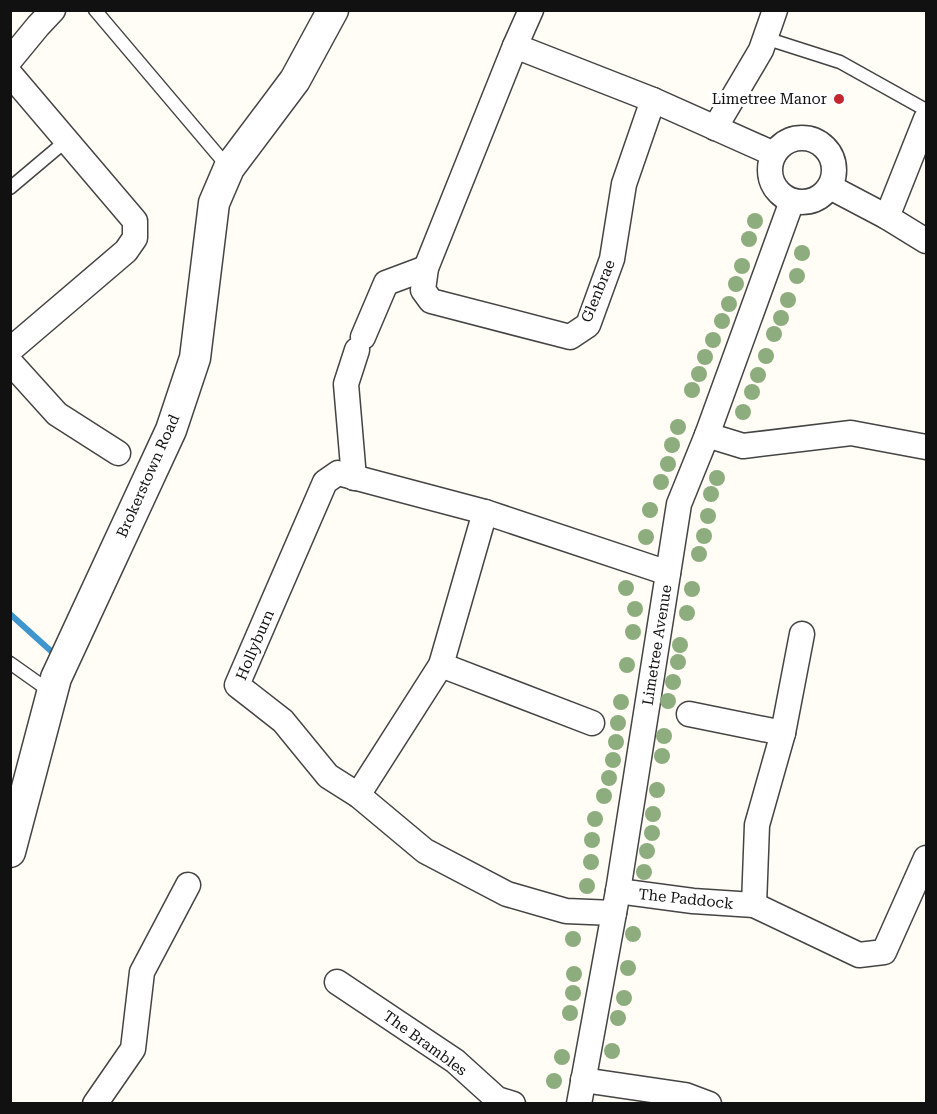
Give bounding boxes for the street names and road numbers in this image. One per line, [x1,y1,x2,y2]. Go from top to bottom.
street label: Glenbrae [577,257,619,325]
street label: Brokerstown Road [113,411,183,540]
street label: Limetree Avenue [639,583,675,707]
street label: Hollyburn [232,607,278,683]
street label: The Paddock [638,885,735,913]
street label: The Brambles [380,1007,470,1079]

